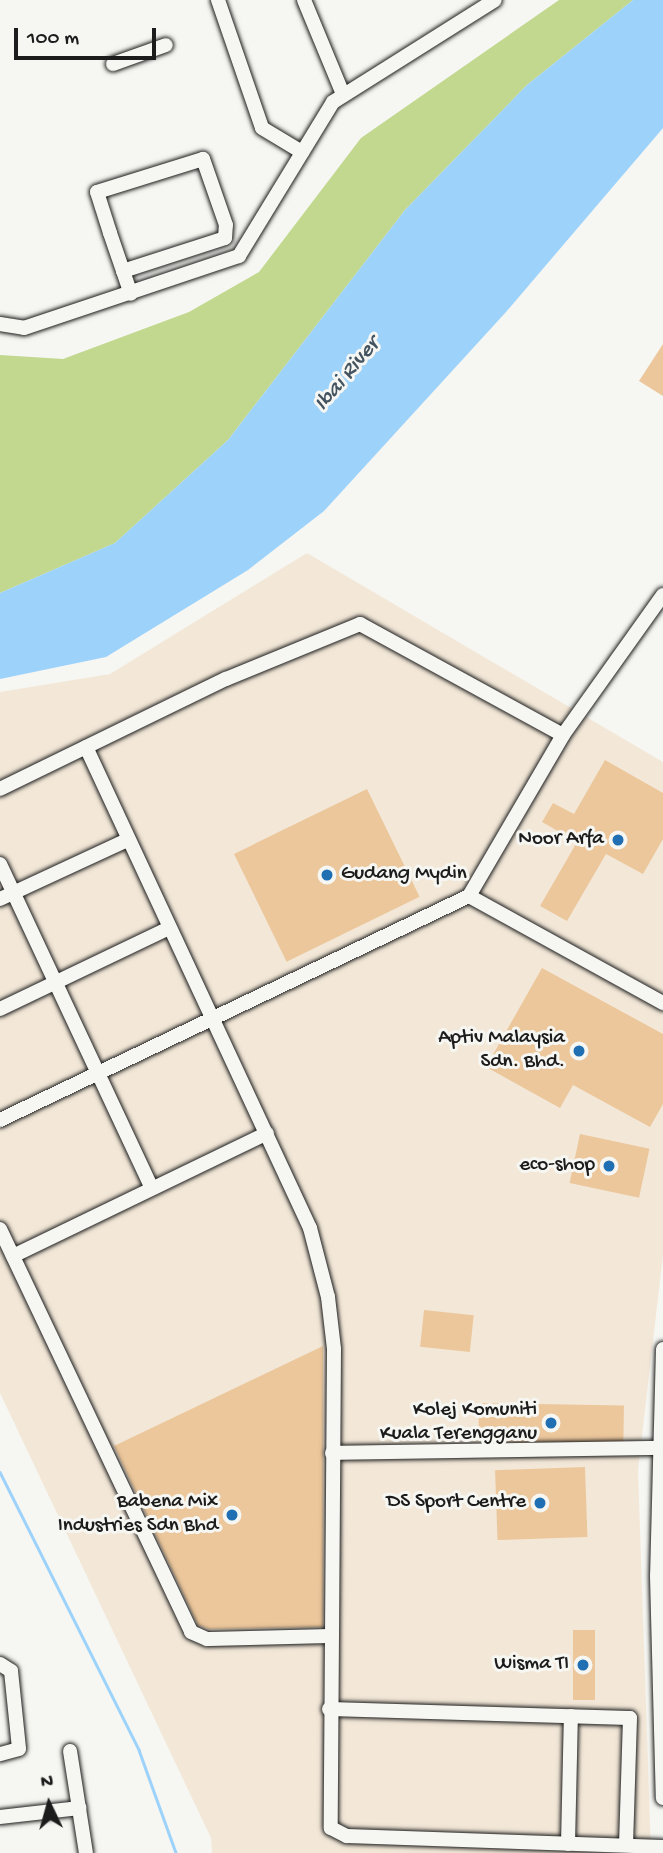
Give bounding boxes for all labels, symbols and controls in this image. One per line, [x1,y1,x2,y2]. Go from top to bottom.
scale bar [18,14,159,58]
text: 100 m [27,27,79,52]
water label: Ibai River [309,332,387,418]
place label: Noor Arfa [518,827,604,853]
marker: Noor Arfa [610,832,626,848]
place label: Gudang Mydin [341,862,467,888]
marker: Gudang Mydin [319,867,335,883]
place label: Aptiv Malaysia Sdn. Bhd. [438,1026,565,1076]
marker: Aptiv Malaysia Sdn. Bhd. [571,1043,587,1059]
place label: eco-shop [519,1153,595,1179]
marker: eco-shop [601,1158,617,1174]
place label: Kolej Komuniti Kuala Terengganu [380,1398,537,1448]
marker: Kolej Komuniti Kuala Terengganu [543,1415,559,1431]
place label: Babena Mix Industries Sdn Bhd [58,1490,218,1540]
place label: DS Sport Centre [387,1490,526,1516]
marker: DS Sport Centre [532,1495,548,1511]
marker: Babena Mix Industries Sdn Bhd [224,1507,240,1523]
place label: Wisma TI [494,1652,569,1678]
marker: Wisma TI [575,1657,591,1673]
north arrow [14,1769,84,1839]
text: N [40,1771,54,1795]

